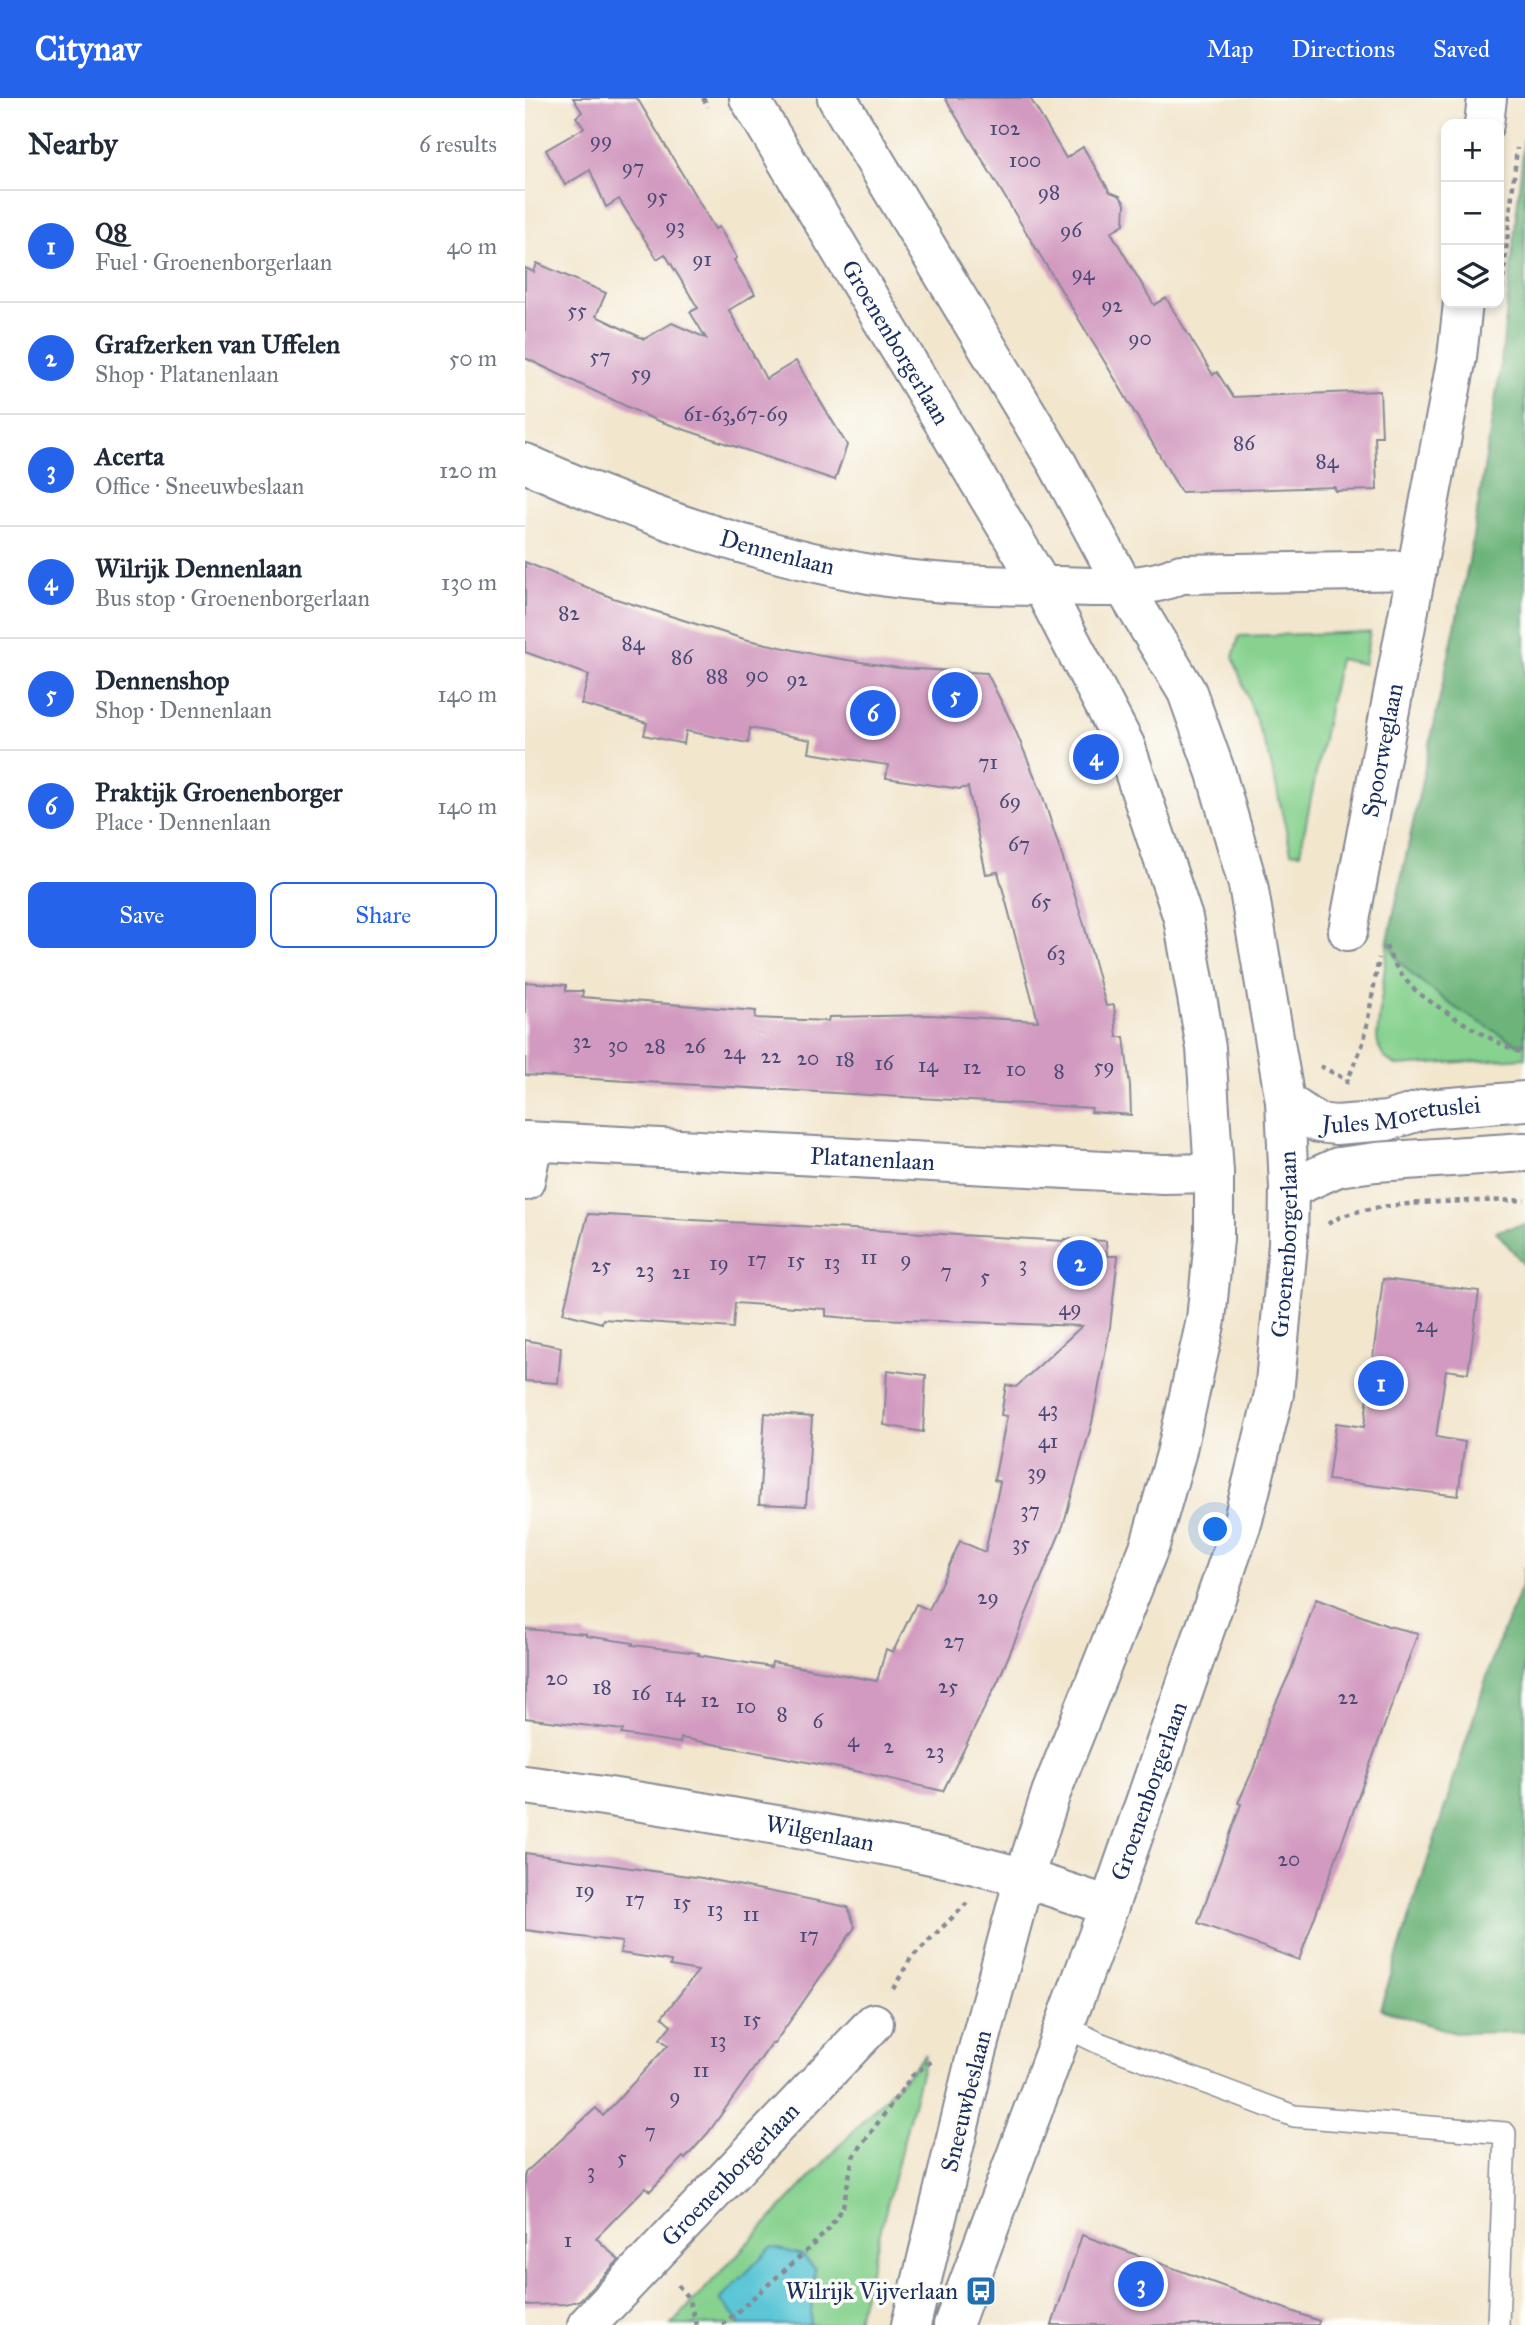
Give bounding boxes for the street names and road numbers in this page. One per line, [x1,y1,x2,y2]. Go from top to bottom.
street label: Groenenborgerlaan [835,254,957,430]
street label: Dennenlaan [716,523,837,582]
street label: Spoorweglaan [1355,681,1410,820]
street label: Jules Moretuslei [1317,1090,1482,1140]
street label: Platanenlaan [809,1141,936,1177]
street label: Groenenborgerlaan [1264,1150,1304,1339]
street label: Groenenborgerlaan [1104,1698,1194,1884]
street label: Wilgenlaan [763,1808,877,1858]
street label: Sneeuwbeslaan [934,2027,998,2175]
street label: Groenenborgerlaan [655,2096,806,2252]

